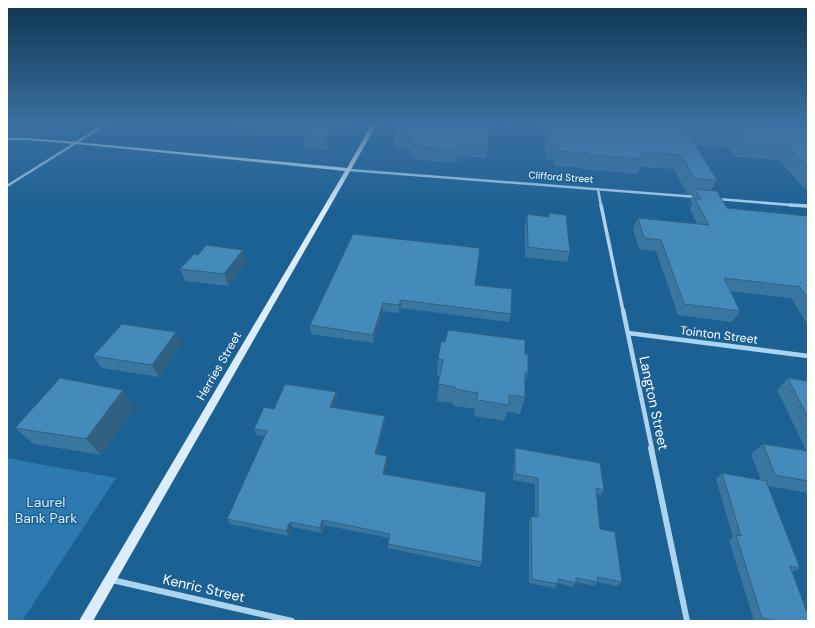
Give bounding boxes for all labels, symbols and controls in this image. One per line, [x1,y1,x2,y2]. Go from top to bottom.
street label: Clifford Street [528,168,594,186]
street label: Tointon Street [679,322,759,348]
street label: Herries Street [193,328,245,403]
street label: Langton Street [635,354,673,452]
park label: Laurel Bank Park [15,493,77,527]
street label: Kenric Street [161,570,247,606]

